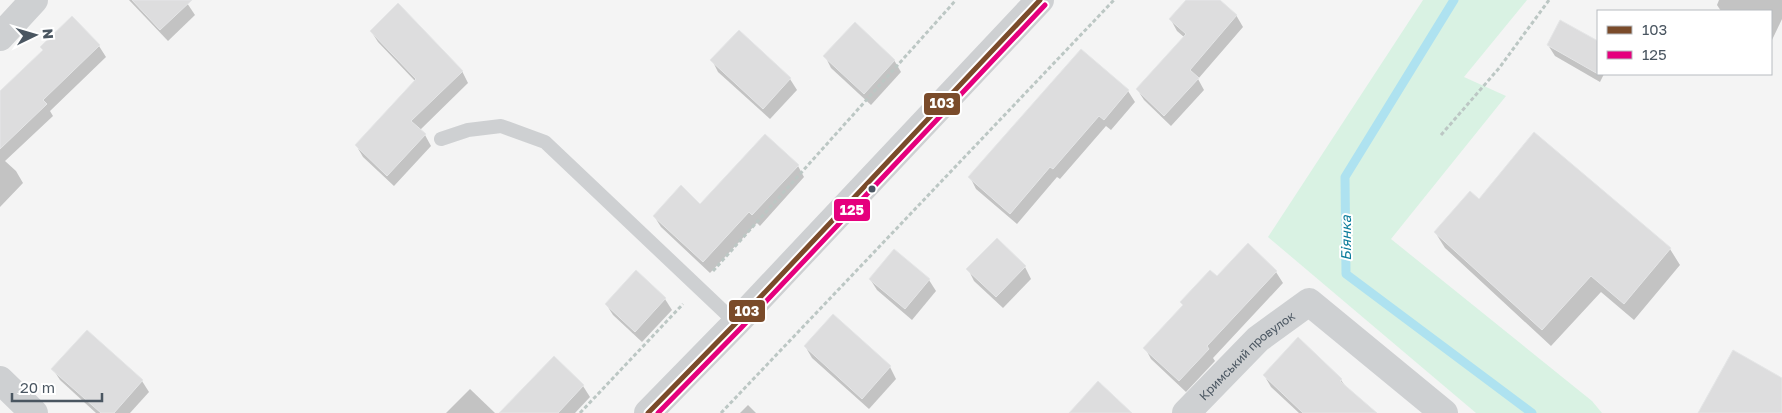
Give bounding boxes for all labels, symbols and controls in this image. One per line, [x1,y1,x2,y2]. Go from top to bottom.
north arrow [10,10,60,60]
legend [1597,10,1772,75]
text: 103 [1642,20,1667,38]
text: N [40,28,57,40]
text: 125 [1642,45,1667,63]
line badge: 103 [923,92,961,116]
text: 103 [930,94,954,111]
unlabelled marker [867,184,877,194]
line badge: 125 [833,198,871,222]
text: 125 [840,201,865,218]
water label: Біянка [1337,214,1354,261]
line badge: 103 [728,299,766,323]
text: 103 [735,302,759,319]
street label: Кримський провулок [1196,307,1298,403]
scale bar [12,370,102,402]
text: 20 m [20,378,55,396]

